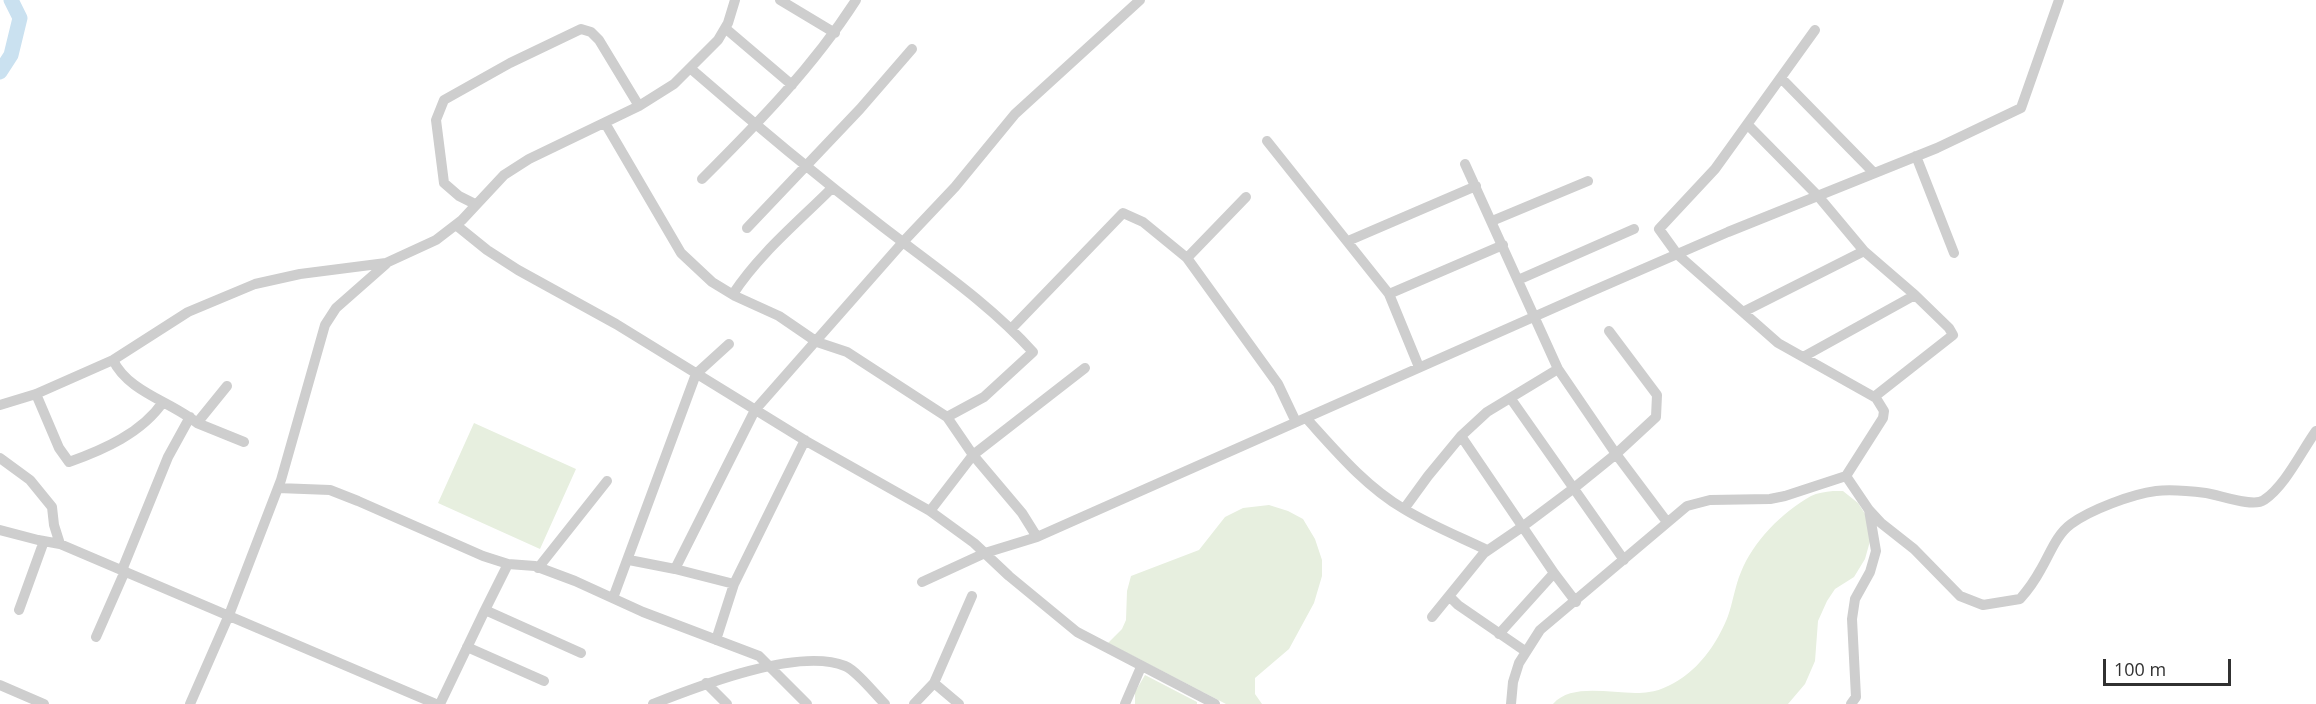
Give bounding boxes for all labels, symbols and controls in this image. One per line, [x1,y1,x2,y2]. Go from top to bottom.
scale bar [2106,647,2234,685]
text: 100 m [2114,657,2166,681]

